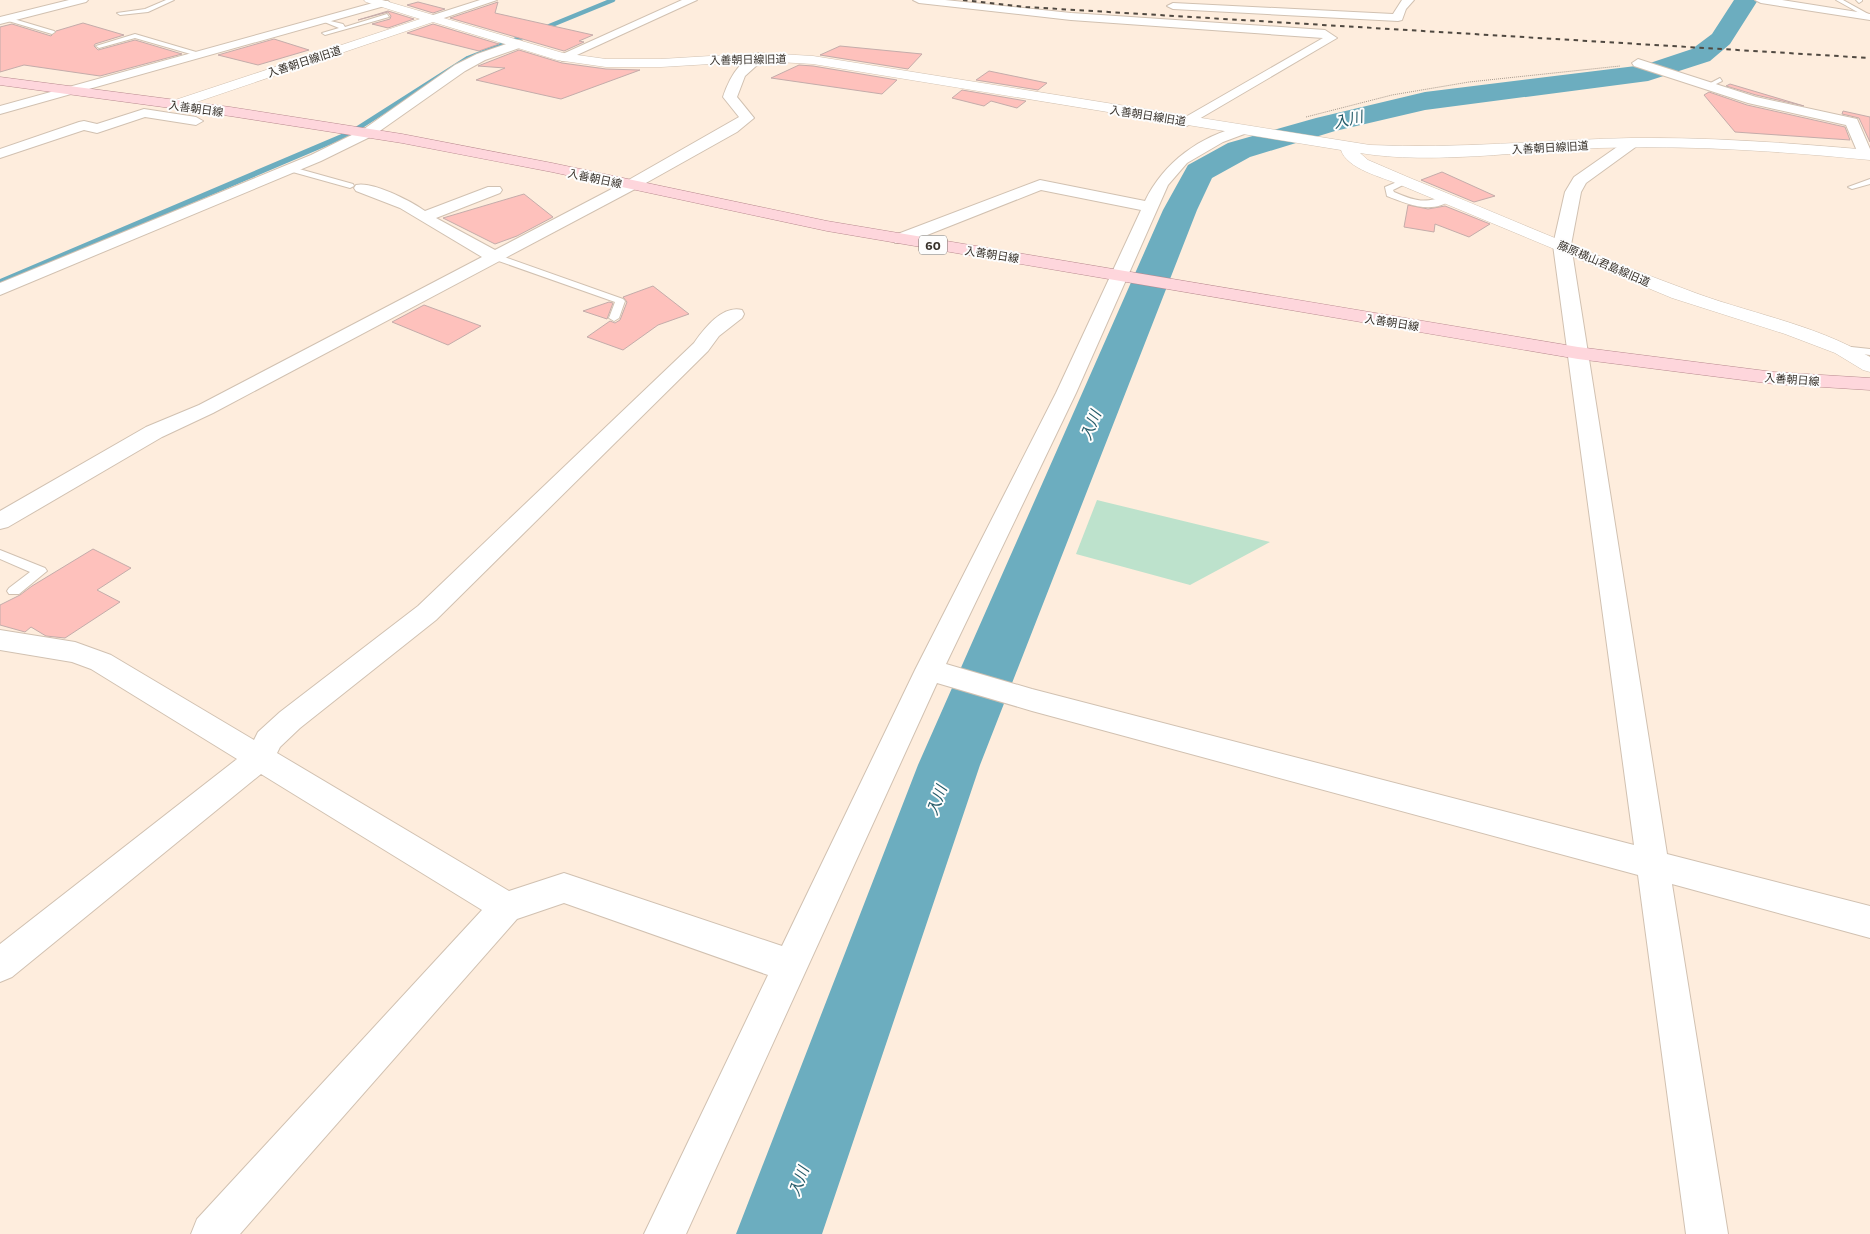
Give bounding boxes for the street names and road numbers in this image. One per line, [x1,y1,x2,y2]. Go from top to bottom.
street label: 入善朝日線旧道 [265,43,343,79]
street label: 入善朝日線旧道 [709,52,787,66]
street label: 入善朝日線 [168,98,224,118]
street label: 入善朝日線旧道 [1109,103,1187,127]
street label: 入善朝日線旧道 [1511,138,1589,156]
street label: 入善朝日線 [567,166,623,190]
road number: 60 [919,236,947,254]
street label: 藤原横山君島線旧道 [1556,238,1652,288]
street label: 入善朝日線 [964,243,1020,265]
street label: 入善朝日線 [1364,311,1420,333]
street label: 入善朝日線 [1764,371,1820,387]

